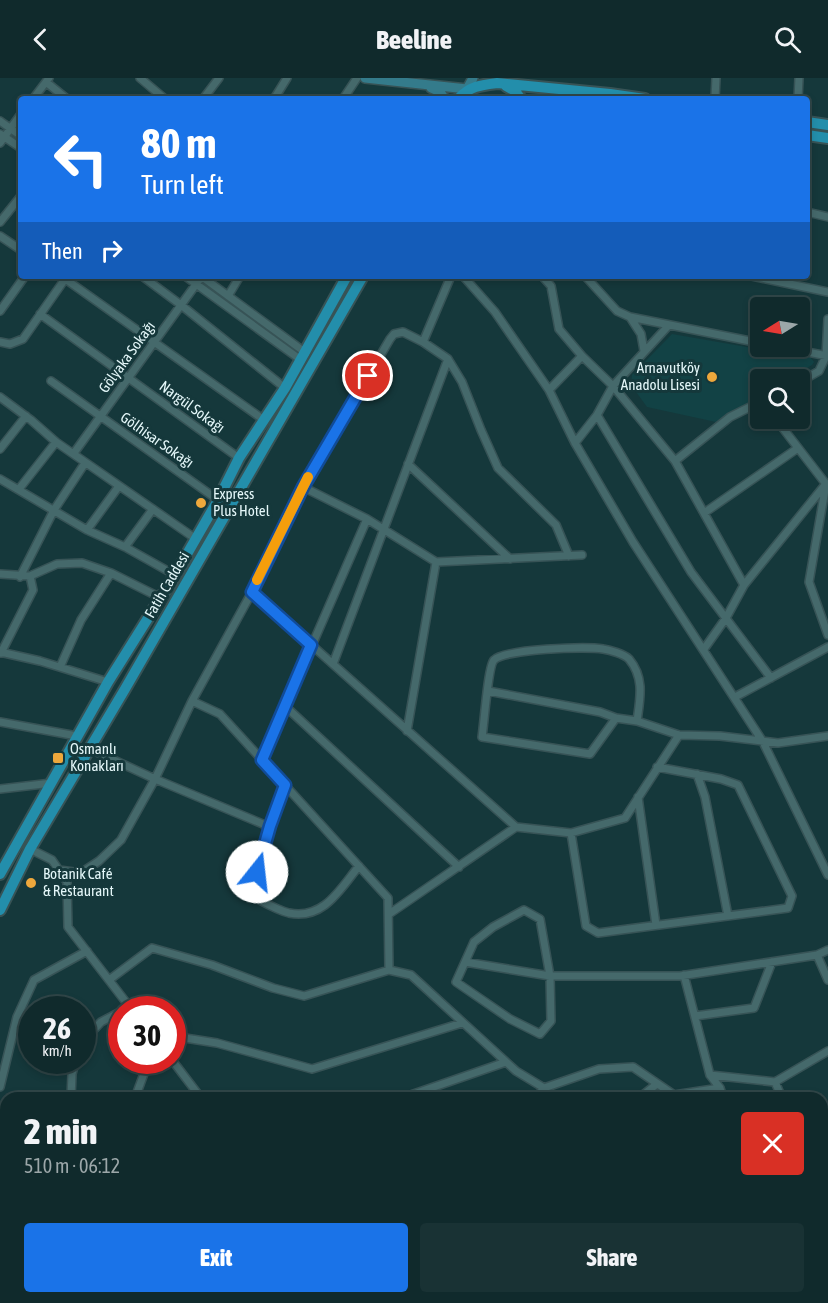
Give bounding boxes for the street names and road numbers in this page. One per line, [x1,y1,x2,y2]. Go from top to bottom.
street label: Gölyaka Sokağı [95,318,158,396]
street label: Nargül Sokağı [156,377,228,436]
street label: Gölhisar Sokağı [117,408,197,471]
street label: Fatih Caddesi [141,549,192,621]

